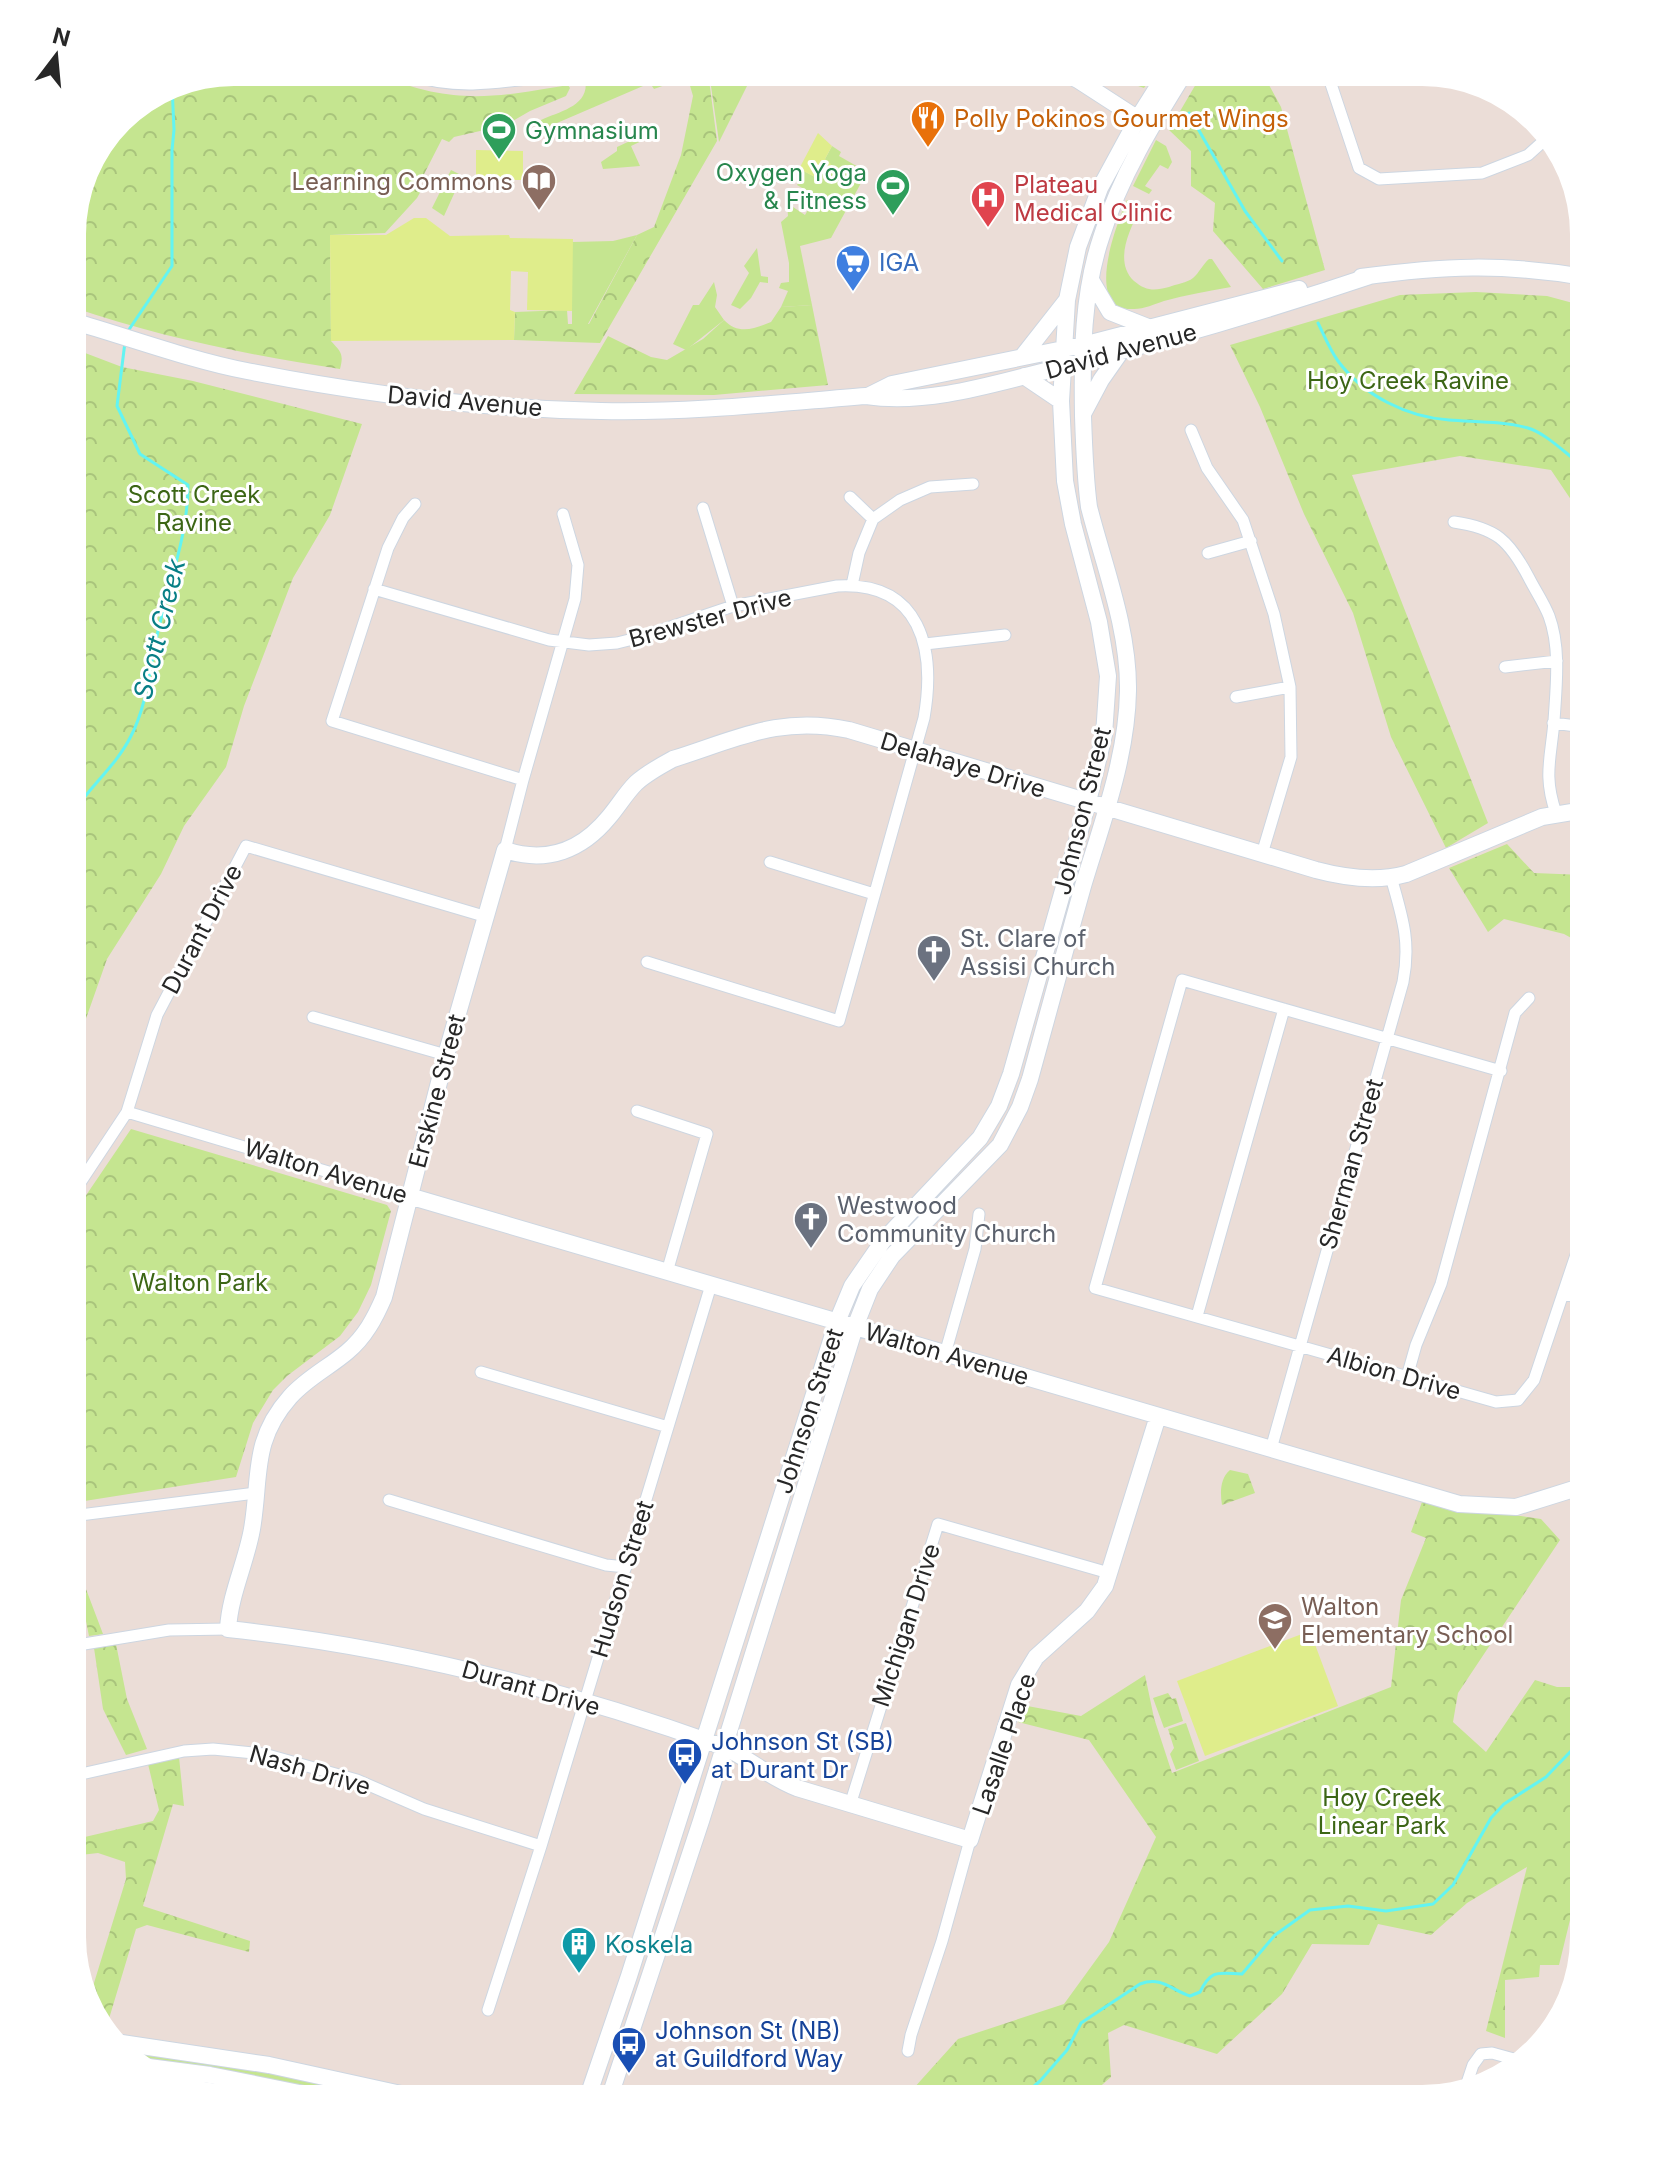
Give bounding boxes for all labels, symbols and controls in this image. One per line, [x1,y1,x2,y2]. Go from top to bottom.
north arrow [16,16,96,96]
text: N [50,22,73,52]
restaurant icon: Polly Pokinos Gourmet Wings [909,99,947,149]
place label: Polly Pokinos Gourmet Wings [954,104,1289,133]
sports icon: Gymnasium [480,111,518,161]
place label: Gymnasium [525,116,659,145]
place label: Oxygen Yoga & Fitness [716,158,867,215]
library icon: Learning Commons [520,162,558,212]
place label: Learning Commons [291,167,513,196]
sports icon: Oxygen Yoga & Fitness [874,167,912,217]
place label: Plateau Medical Clinic [1014,170,1173,227]
hospital icon: Plateau Medical Clinic [969,179,1007,229]
supermarket icon: IGA [834,243,872,293]
place label: IGA [879,248,919,277]
street label: David Avenue [1042,317,1200,385]
park label: Hoy Creek Ravine [1307,366,1509,395]
street label: David Avenue [386,380,544,422]
park label: Scott Creek Ravine [128,480,260,537]
water label: Scott Creek [127,555,192,702]
street label: Brewster Drive [626,582,794,654]
street label: Johnson Street [1047,724,1117,898]
street label: Delahaye Drive [877,726,1049,804]
street label: Durant Drive [156,859,248,999]
place label: St. Clare of Assisi Church [960,924,1115,981]
church icon: St. Clare of Assisi Church [915,933,953,983]
street label: Erskine Street [403,1011,471,1171]
street label: Sherman Street [1313,1075,1389,1253]
street label: Walton Avenue [241,1132,411,1210]
place label: Westwood Community Church [837,1191,1056,1248]
church icon: Westwood Community Church [792,1200,830,1250]
park label: Walton Park [132,1268,268,1297]
street label: Walton Avenue [862,1317,1032,1391]
street label: Johnson Street [769,1325,849,1497]
street label: Albion Drive [1324,1340,1464,1406]
street label: Hudson Street [584,1497,660,1661]
street label: Michigan Drive [866,1540,946,1710]
place label: Walton Elementary School [1301,1592,1513,1649]
school or university icon: Walton Elementary School [1256,1601,1294,1651]
street label: Durant Drive [459,1654,603,1722]
street label: Lasalle Place [966,1669,1042,1819]
place label: Johnson St (SB) at Durant Dr [711,1727,894,1784]
bus stop icon: Johnson St (SB) at Durant Dr [666,1736,704,1786]
street label: Nash Drive [246,1739,374,1801]
park label: Hoy Creek Linear Park [1318,1783,1446,1840]
building icon: Koskela [560,1925,598,1975]
place label: Koskela [605,1930,693,1959]
place label: Johnson St (NB) at Guildford Way [655,2016,843,2073]
bus stop icon: Johnson St (NB) at Guildford Way [610,2025,648,2075]

